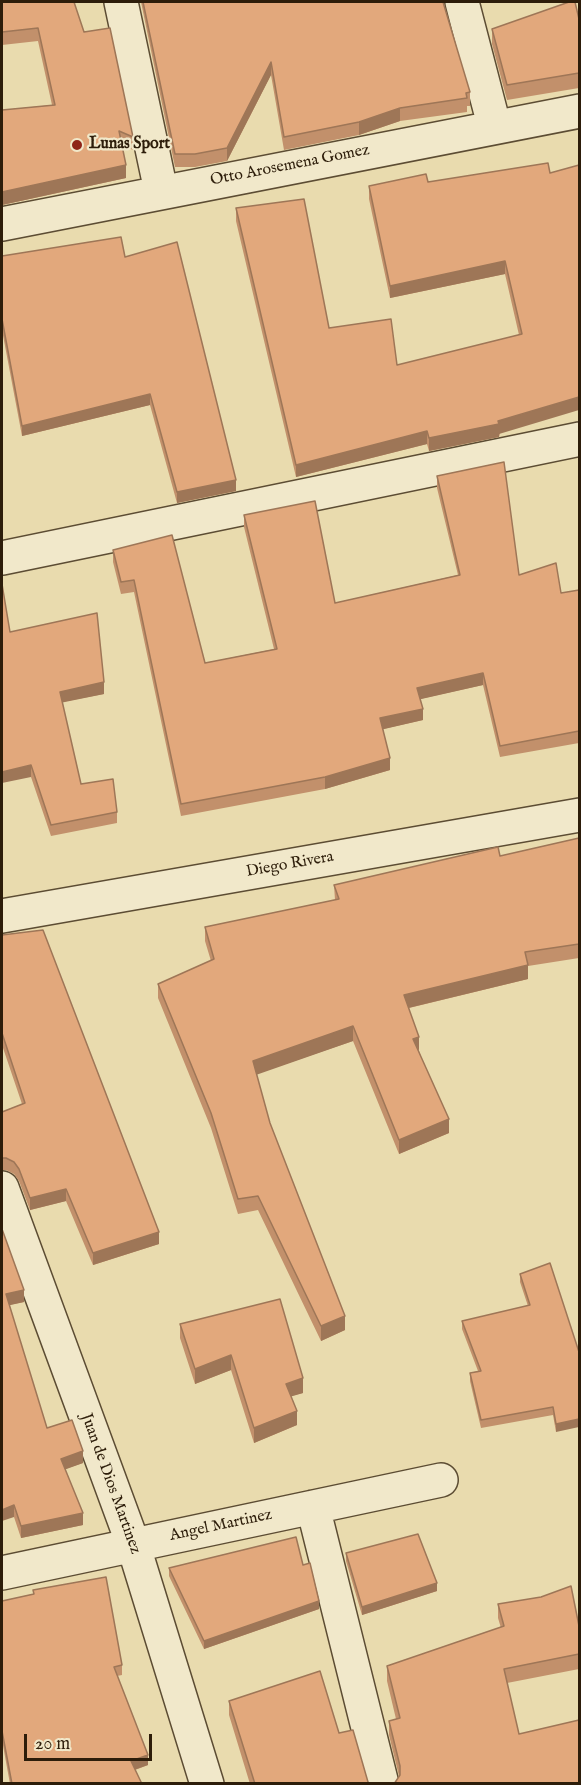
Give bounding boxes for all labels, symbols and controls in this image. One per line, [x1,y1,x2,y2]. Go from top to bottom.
place label: Lunas Sport [89,135,170,155]
marker: Lunas Sport [70,138,84,152]
street label: Otto Arosemena Gomez [209,141,371,191]
street label: Diego Rivera [245,848,335,882]
street label: Juan de Dios Martinez [76,1411,144,1557]
street label: Angel Martinez [168,1506,274,1546]
scale bar [27,1722,154,1760]
text: 20 m [35,1733,70,1756]

